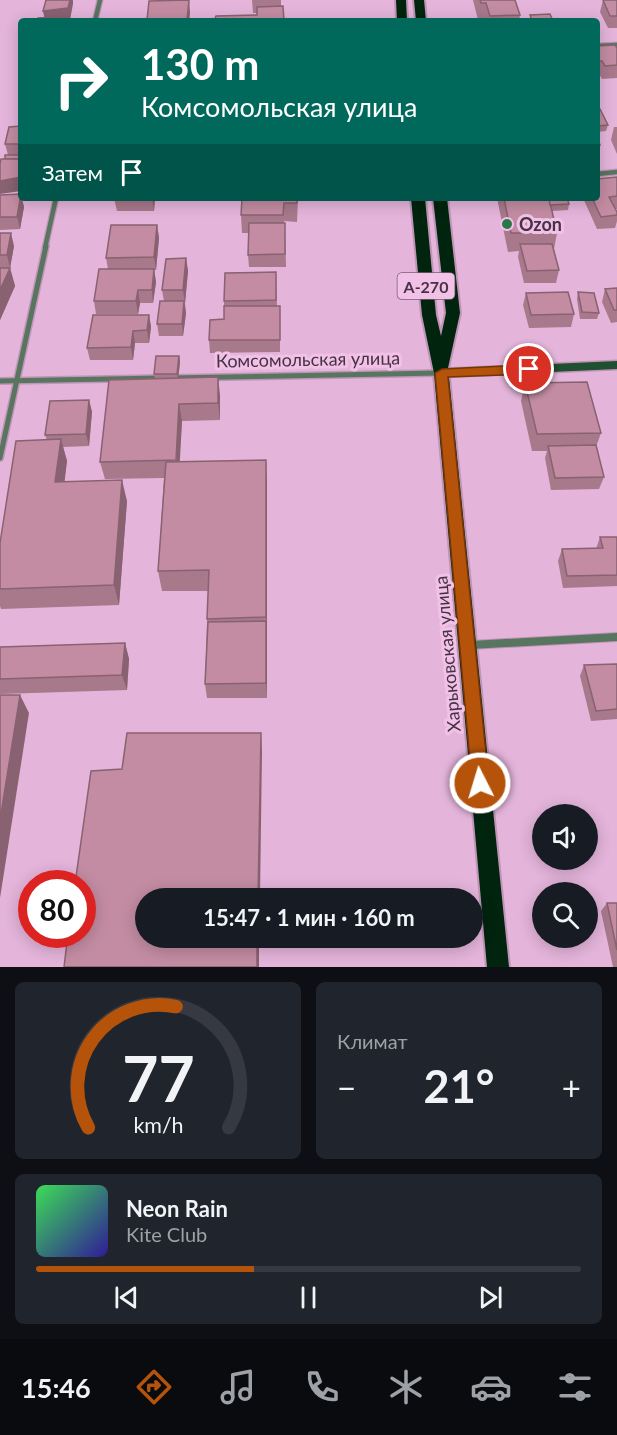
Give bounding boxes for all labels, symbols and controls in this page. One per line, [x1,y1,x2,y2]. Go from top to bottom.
text: 130 m [141,39,259,89]
icon: right [42,42,120,120]
text: Комсомольская улица [141,90,417,123]
icon: arrive [115,156,148,189]
text: Затем [42,159,103,186]
place label: Ozon [519,213,562,235]
marker: Ozon [500,217,514,231]
road number: А-270 [398,273,454,299]
pin [503,343,554,394]
street label: Комсомольская улица [216,346,400,372]
icon: arrive [512,352,545,385]
street label: Харьковская улица [429,575,465,733]
position arrow [448,751,512,815]
map controls [532,804,598,948]
button: sound [532,804,598,870]
speed limit sign: 80 [18,870,96,948]
button: search [532,882,598,948]
text: 15:47 · 1 мин · 160 m [203,904,415,931]
text: Климат [337,1029,408,1053]
text: 77 [122,1040,194,1115]
text: 21° [424,1059,494,1113]
text: − [337,1067,356,1107]
text: + [562,1067,581,1107]
text: km/h [133,1112,183,1138]
text: Neon Rain [126,1195,228,1222]
text: Kite Club [126,1222,207,1246]
icon: previous [110,1281,143,1314]
icon: pause [292,1281,325,1314]
icon: next [474,1281,507,1314]
icon: directions [133,1366,175,1408]
icon: music [217,1366,259,1408]
icon: phone [301,1366,343,1408]
icon: climate [385,1366,427,1408]
icon: car [470,1366,512,1408]
icon: filters [554,1366,596,1408]
text: 15:46 [21,1371,91,1404]

